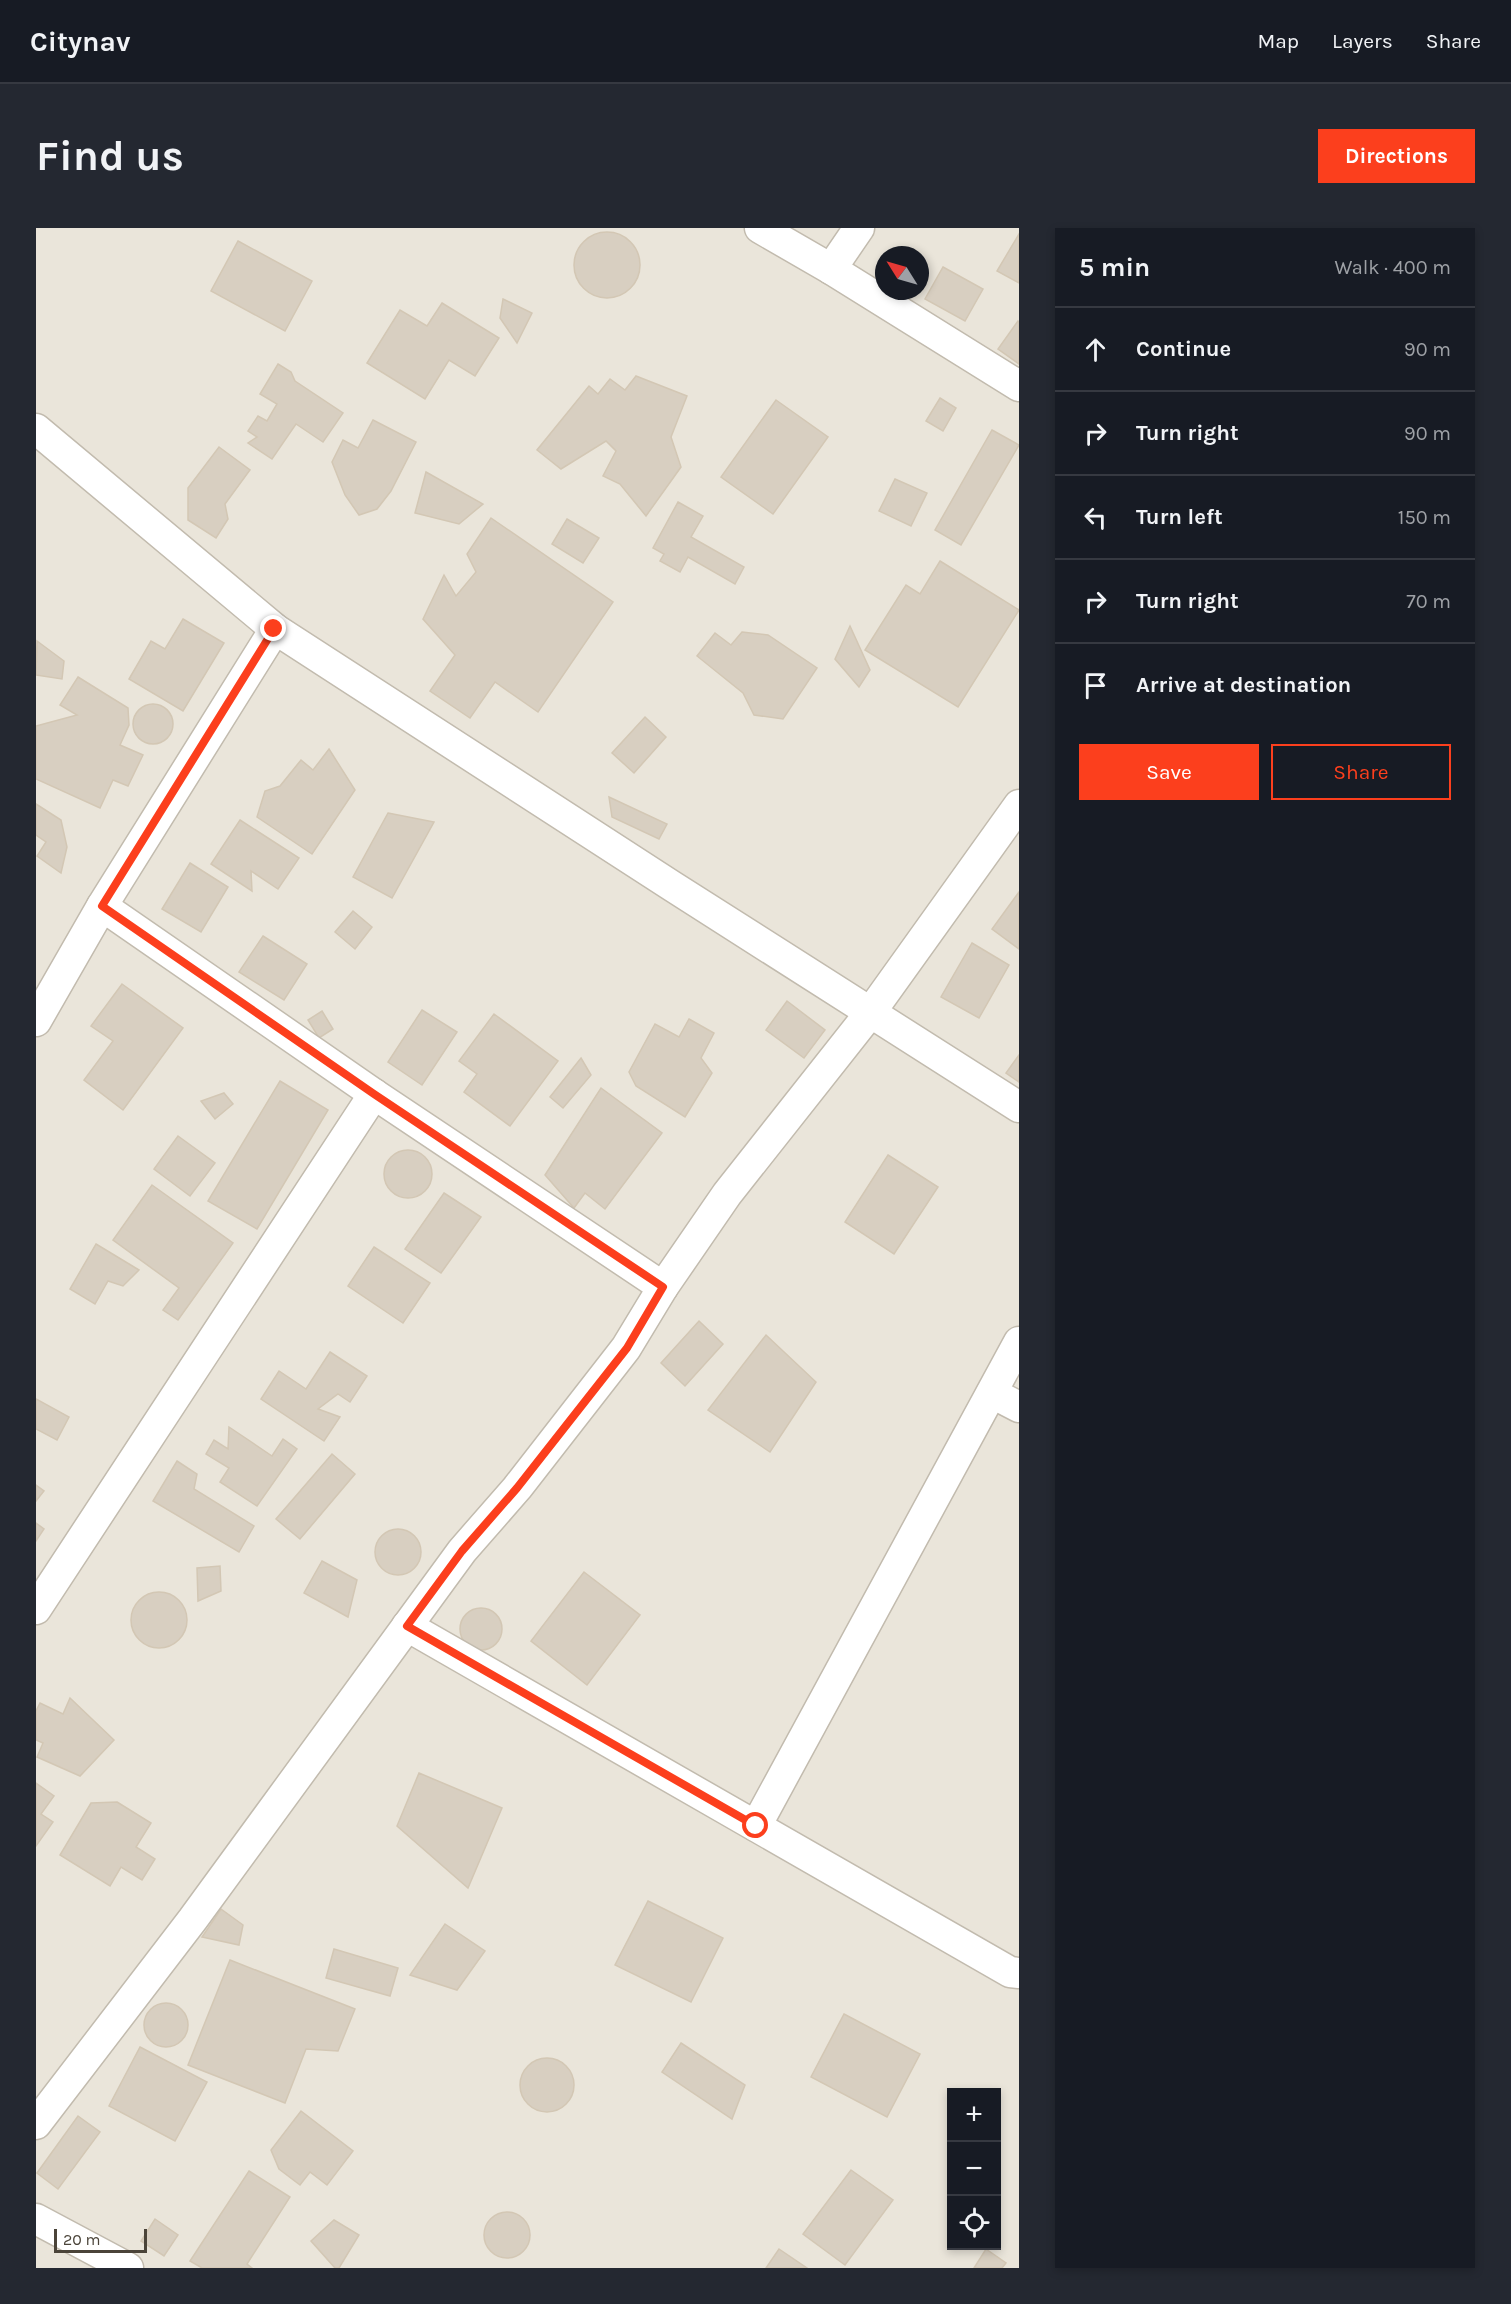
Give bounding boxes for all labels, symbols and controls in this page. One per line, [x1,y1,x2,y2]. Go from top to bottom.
text: Citynav [30,25,130,58]
text: Map [1257,29,1299,53]
text: Layers [1332,29,1393,53]
text: Share [1426,29,1481,53]
button: Directions [1318,129,1475,183]
text: Find us [36,131,184,181]
north arrow [875,246,929,300]
text: 5 min [1079,252,1150,283]
text: Walk · 400 m [1334,256,1451,279]
icon: ahead [1079,333,1112,366]
text: Continue [1136,336,1231,362]
text: 90 m [1404,338,1451,361]
icon: right [1079,417,1112,450]
text: Turn right [1136,420,1239,446]
text: 90 m [1404,422,1451,445]
icon: left [1079,501,1112,534]
text: Turn left [1136,504,1223,530]
text: 150 m [1398,506,1451,529]
icon: right [1079,585,1112,618]
text: Turn right [1136,588,1239,614]
text: 70 m [1406,590,1451,613]
route end [260,615,286,641]
icon: arrive [1079,669,1112,702]
text: Arrive at destination [1136,672,1351,698]
button: Save [1079,744,1259,800]
button: Share [1271,744,1451,800]
route start [742,1812,768,1838]
map controls [947,2088,1001,2250]
button: + [947,2088,1001,2142]
button: − [947,2142,1001,2196]
button: locate [947,2196,1001,2250]
scale bar [54,2226,147,2254]
text: 20 m [63,2230,101,2249]

